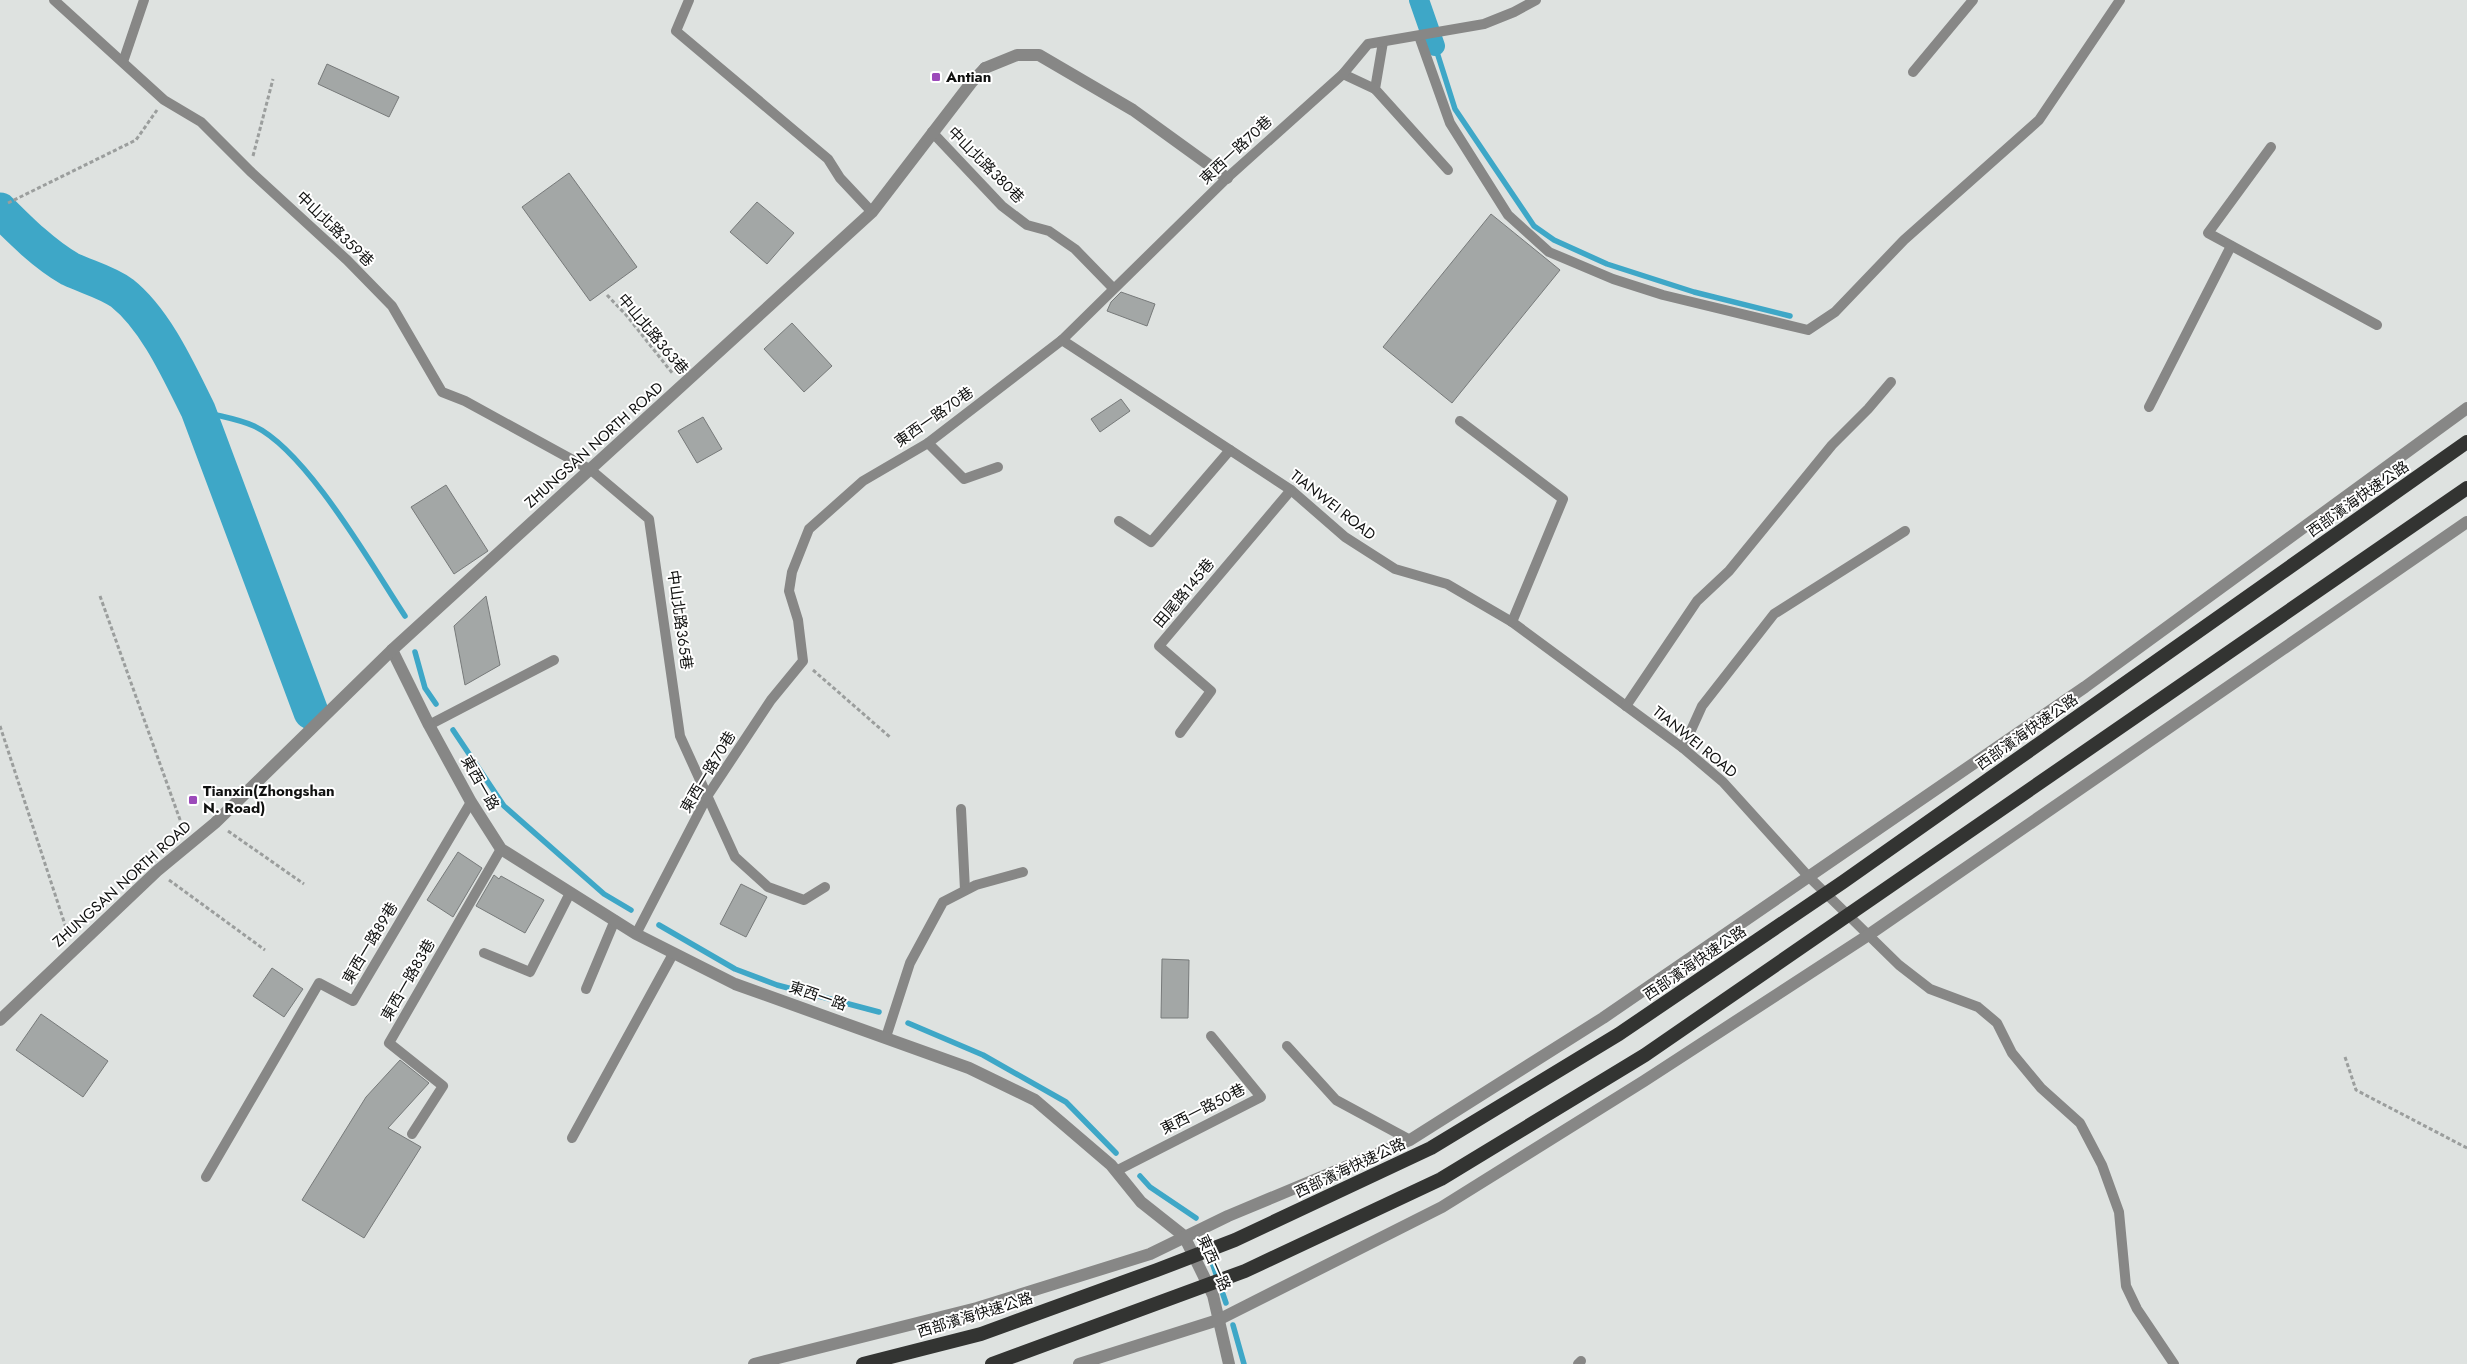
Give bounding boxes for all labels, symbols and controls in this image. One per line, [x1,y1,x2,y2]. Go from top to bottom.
place label: Antian [945,66,991,88]
marker: Antian [930,71,942,83]
street label: 東西一路70巷 [1195,111,1277,189]
street label: 中山北路380巷 [943,122,1029,208]
street label: 中山北路359巷 [291,186,379,272]
street label: 中山北路363巷 [612,289,694,379]
street label: ZHUNGSAN NORTH ROAD [520,377,668,513]
street label: 東西一路70巷 [890,382,978,452]
street label: 西部濱海快速公路 [2303,456,2413,542]
street label: TIANWEI ROAD [1286,465,1380,545]
street label: 田尾路145巷 [1149,554,1219,632]
street label: 中山北路365巷 [662,569,698,671]
street label: 西部濱海快速公路 [1972,689,2082,775]
street label: TIANWEI ROAD [1648,701,1742,783]
street label: 東西一路70巷 [675,727,741,817]
street label: 東西一路 [455,752,505,814]
place label: Tianxin(Zhongshan N. Road) [203,780,335,819]
marker: Tianxin(Zhongshan N. Road) [187,794,199,806]
street label: ZHUNGSAN NORTH ROAD [48,816,196,952]
street label: 東西一路89巷 [337,898,403,988]
street label: 西部濱海快速公路 [1639,920,1751,1006]
street label: 東西一路83巷 [376,935,440,1025]
street label: 東西一路 [786,976,850,1016]
street label: 東西一路50巷 [1157,1078,1249,1140]
street label: 西部濱海快速公路 [1291,1133,1409,1203]
street label: 東西一路 [1192,1231,1236,1295]
street label: 西部濱海快速公路 [914,1287,1036,1343]

